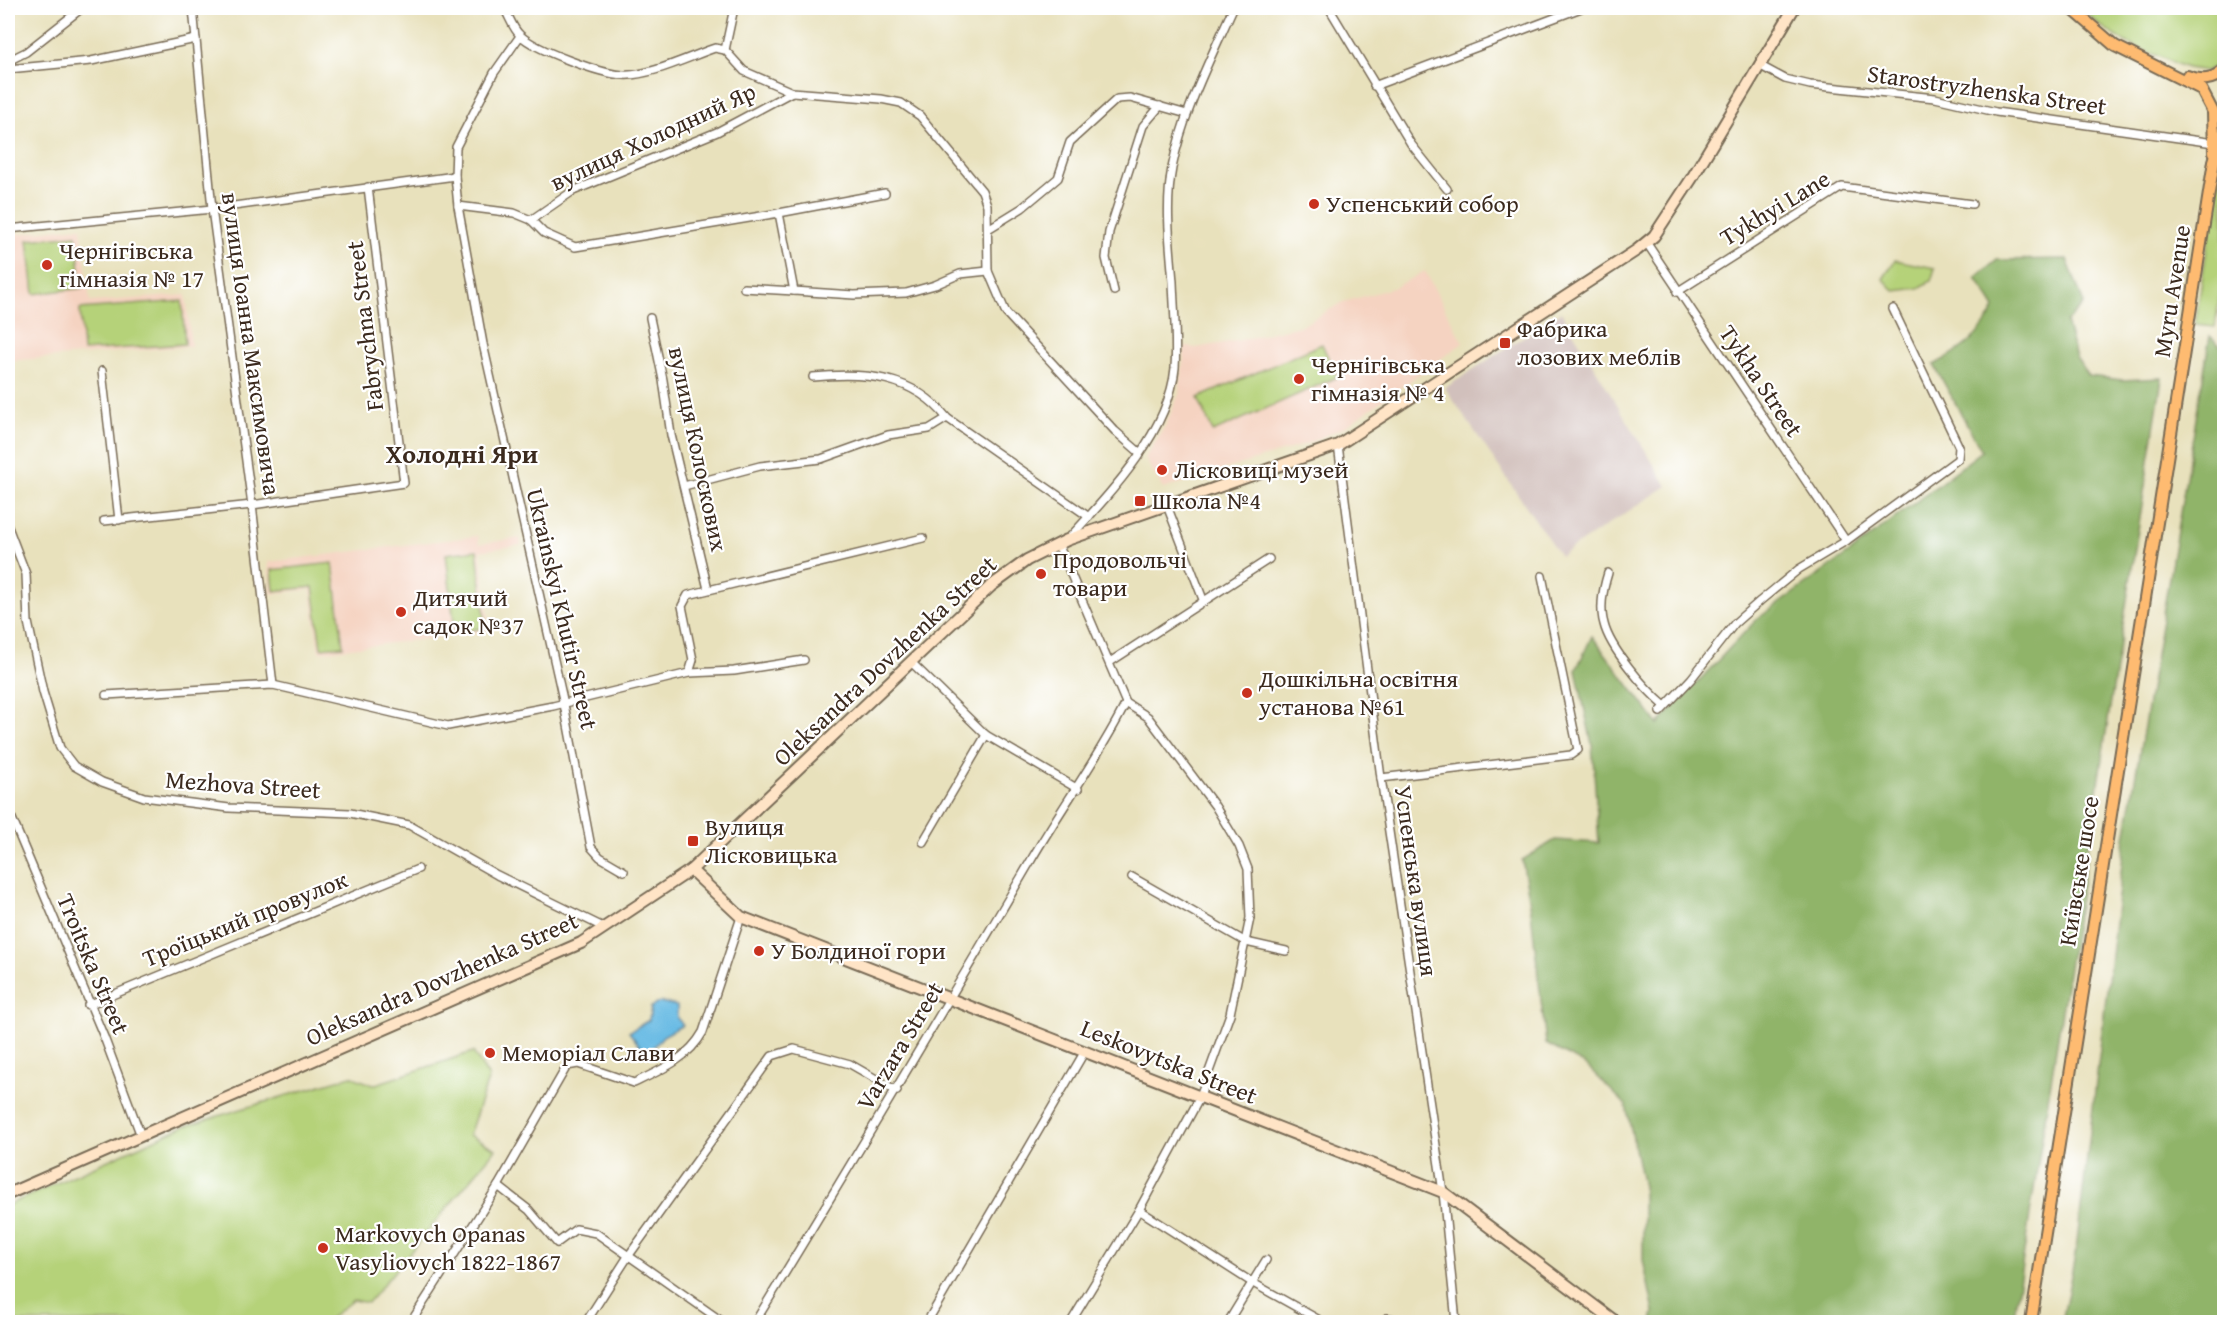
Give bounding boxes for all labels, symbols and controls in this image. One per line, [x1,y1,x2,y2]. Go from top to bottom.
street label: Starostryzhenska Street [1865,55,2109,124]
street label: вулиця Холодний Яр [544,74,761,200]
street label: Tykhyi Lane [1713,161,1836,254]
place label: Успенський собор [1326,186,1519,221]
street label: вулиця Іоанна Максимовича [213,190,290,498]
marker: Успенський собор [1307,197,1321,211]
street label: Myru Avenue [2144,222,2199,360]
place label: Чернігівська гімназія № 17 [59,233,204,296]
street label: Fabrychna Street [337,239,392,413]
marker: Чернігівська гімназія № 17 [40,258,54,272]
place label: Фабрика лозових меблів [1517,311,1681,374]
street label: Tykha Street [1711,318,1812,444]
marker: Фабрика лозових меблів [1498,336,1512,350]
street label: вулиця Колоскових [660,343,737,555]
place label: Чернігівська гімназія № 4 [1311,347,1446,410]
marker: Чернігівська гімназія № 4 [1292,372,1306,386]
district label: Холодні Яри [386,434,538,473]
place label: Лісковиці музей [1174,452,1348,487]
marker: Лісковиці музей [1155,463,1169,477]
place label: Школа №4 [1152,483,1261,518]
street label: Ukrainskyi Khutir Street [518,485,607,734]
marker: Школа №4 [1133,494,1147,508]
place label: Продовольчі товари [1053,542,1187,605]
street label: Oleksandra Dovzhenka Street [765,547,1005,774]
marker: Продовольчі товари [1034,567,1048,581]
place label: Дитячий садок №37 [412,580,524,643]
marker: Дитячий садок №37 [394,605,408,619]
place label: Дошкільна освітня установа №61 [1258,661,1458,724]
marker: Дошкільна освітня установа №61 [1240,686,1254,700]
street label: Mezhova Street [164,762,322,807]
street label: Успенська вулиця [1386,783,1447,979]
street label: Київське шосе [2049,793,2108,948]
place label: Вулиця Лісковицька [705,809,838,872]
marker: Вулиця Лісковицька [686,834,700,848]
street label: Троїцький провулок [137,861,353,976]
street label: Troitska Street [48,888,139,1040]
street label: Oleksandra Dovzhenka Street [300,902,584,1054]
place label: У Болдиної гори [771,933,946,968]
marker: У Болдиної гори [752,944,766,958]
street label: Varzara Street [847,974,952,1117]
street label: Leskovytska Street [1076,1010,1263,1113]
place label: Меморіал Слави [502,1035,675,1070]
marker: Меморіал Слави [483,1046,497,1060]
place label: Markovych Opanas Vasyliovych 1822-1867 [335,1216,561,1279]
marker: Markovych Opanas Vasyliovych 1822-1867 [316,1241,330,1255]

